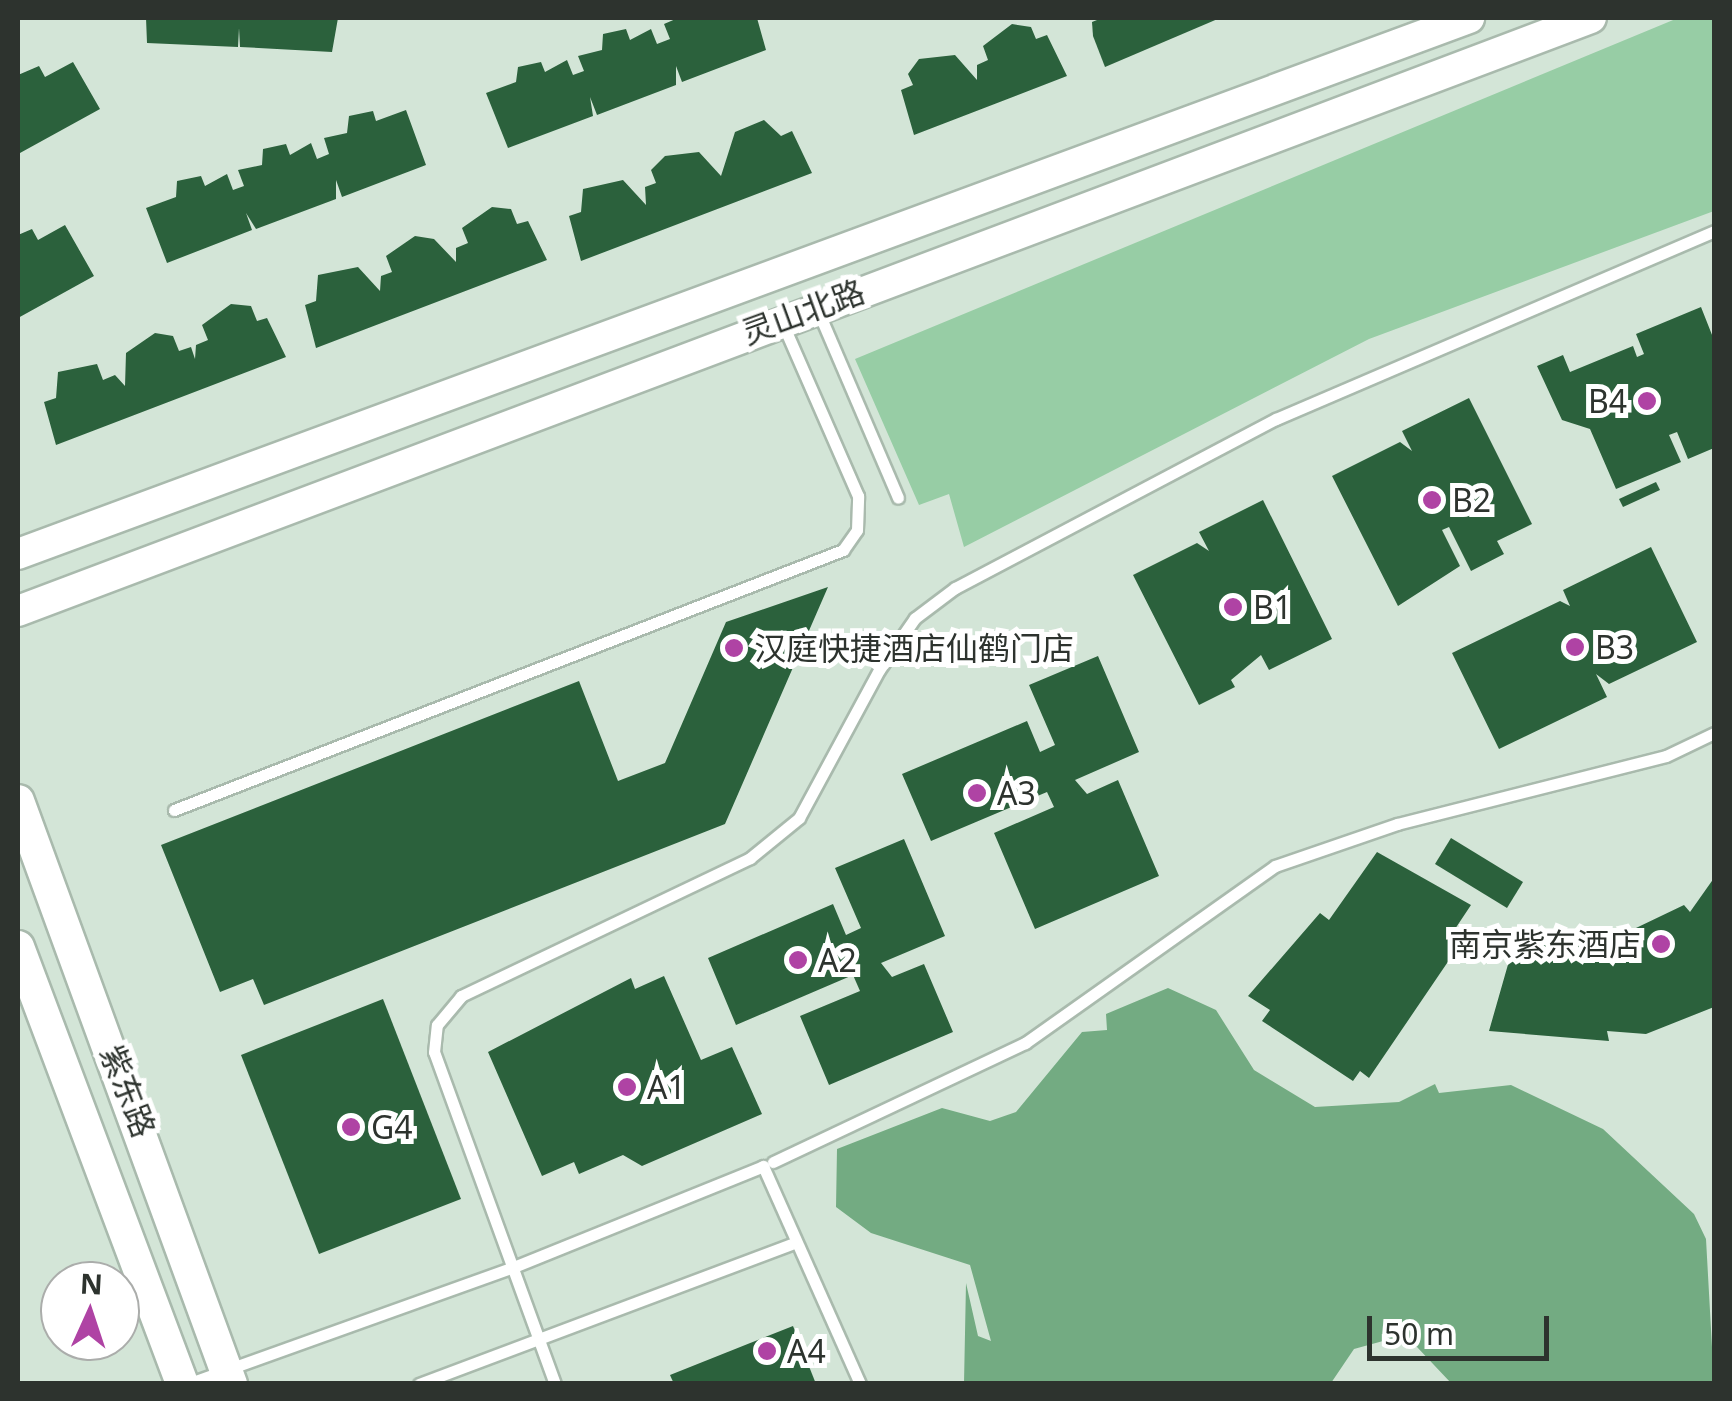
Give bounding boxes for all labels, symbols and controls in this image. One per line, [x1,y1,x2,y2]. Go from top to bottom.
street label: 灵山北路 [736,272,870,352]
place label: B4 [1588,382,1627,420]
marker: B4 [1636,390,1658,412]
place label: B2 [1452,481,1491,519]
marker: B2 [1421,489,1443,511]
place label: B1 [1253,588,1292,626]
marker: B1 [1222,596,1244,618]
place label: B3 [1595,628,1634,666]
place label: 汉庭快捷酒店仙鹤门店 [754,629,1074,667]
marker: B3 [1564,636,1586,658]
marker: 汉庭快捷酒店仙鹤门店 [723,637,745,659]
place label: A3 [997,774,1036,812]
marker: A3 [966,782,988,804]
place label: 南京紫东酒店 [1449,925,1641,963]
marker: 南京紫东酒店 [1650,933,1672,955]
place label: A2 [818,941,857,979]
marker: A2 [787,949,809,971]
street label: 紫东路 [93,1039,163,1143]
place label: A1 [647,1068,686,1106]
marker: A1 [616,1076,638,1098]
place label: G4 [371,1108,413,1146]
marker: G4 [340,1116,362,1138]
north arrow [40,1261,140,1361]
text: N [79,1263,104,1303]
scale bar [1372,1296,1554,1358]
text: 50 m [1384,1313,1454,1354]
place label: A4 [787,1332,826,1370]
marker: A4 [756,1340,778,1362]

